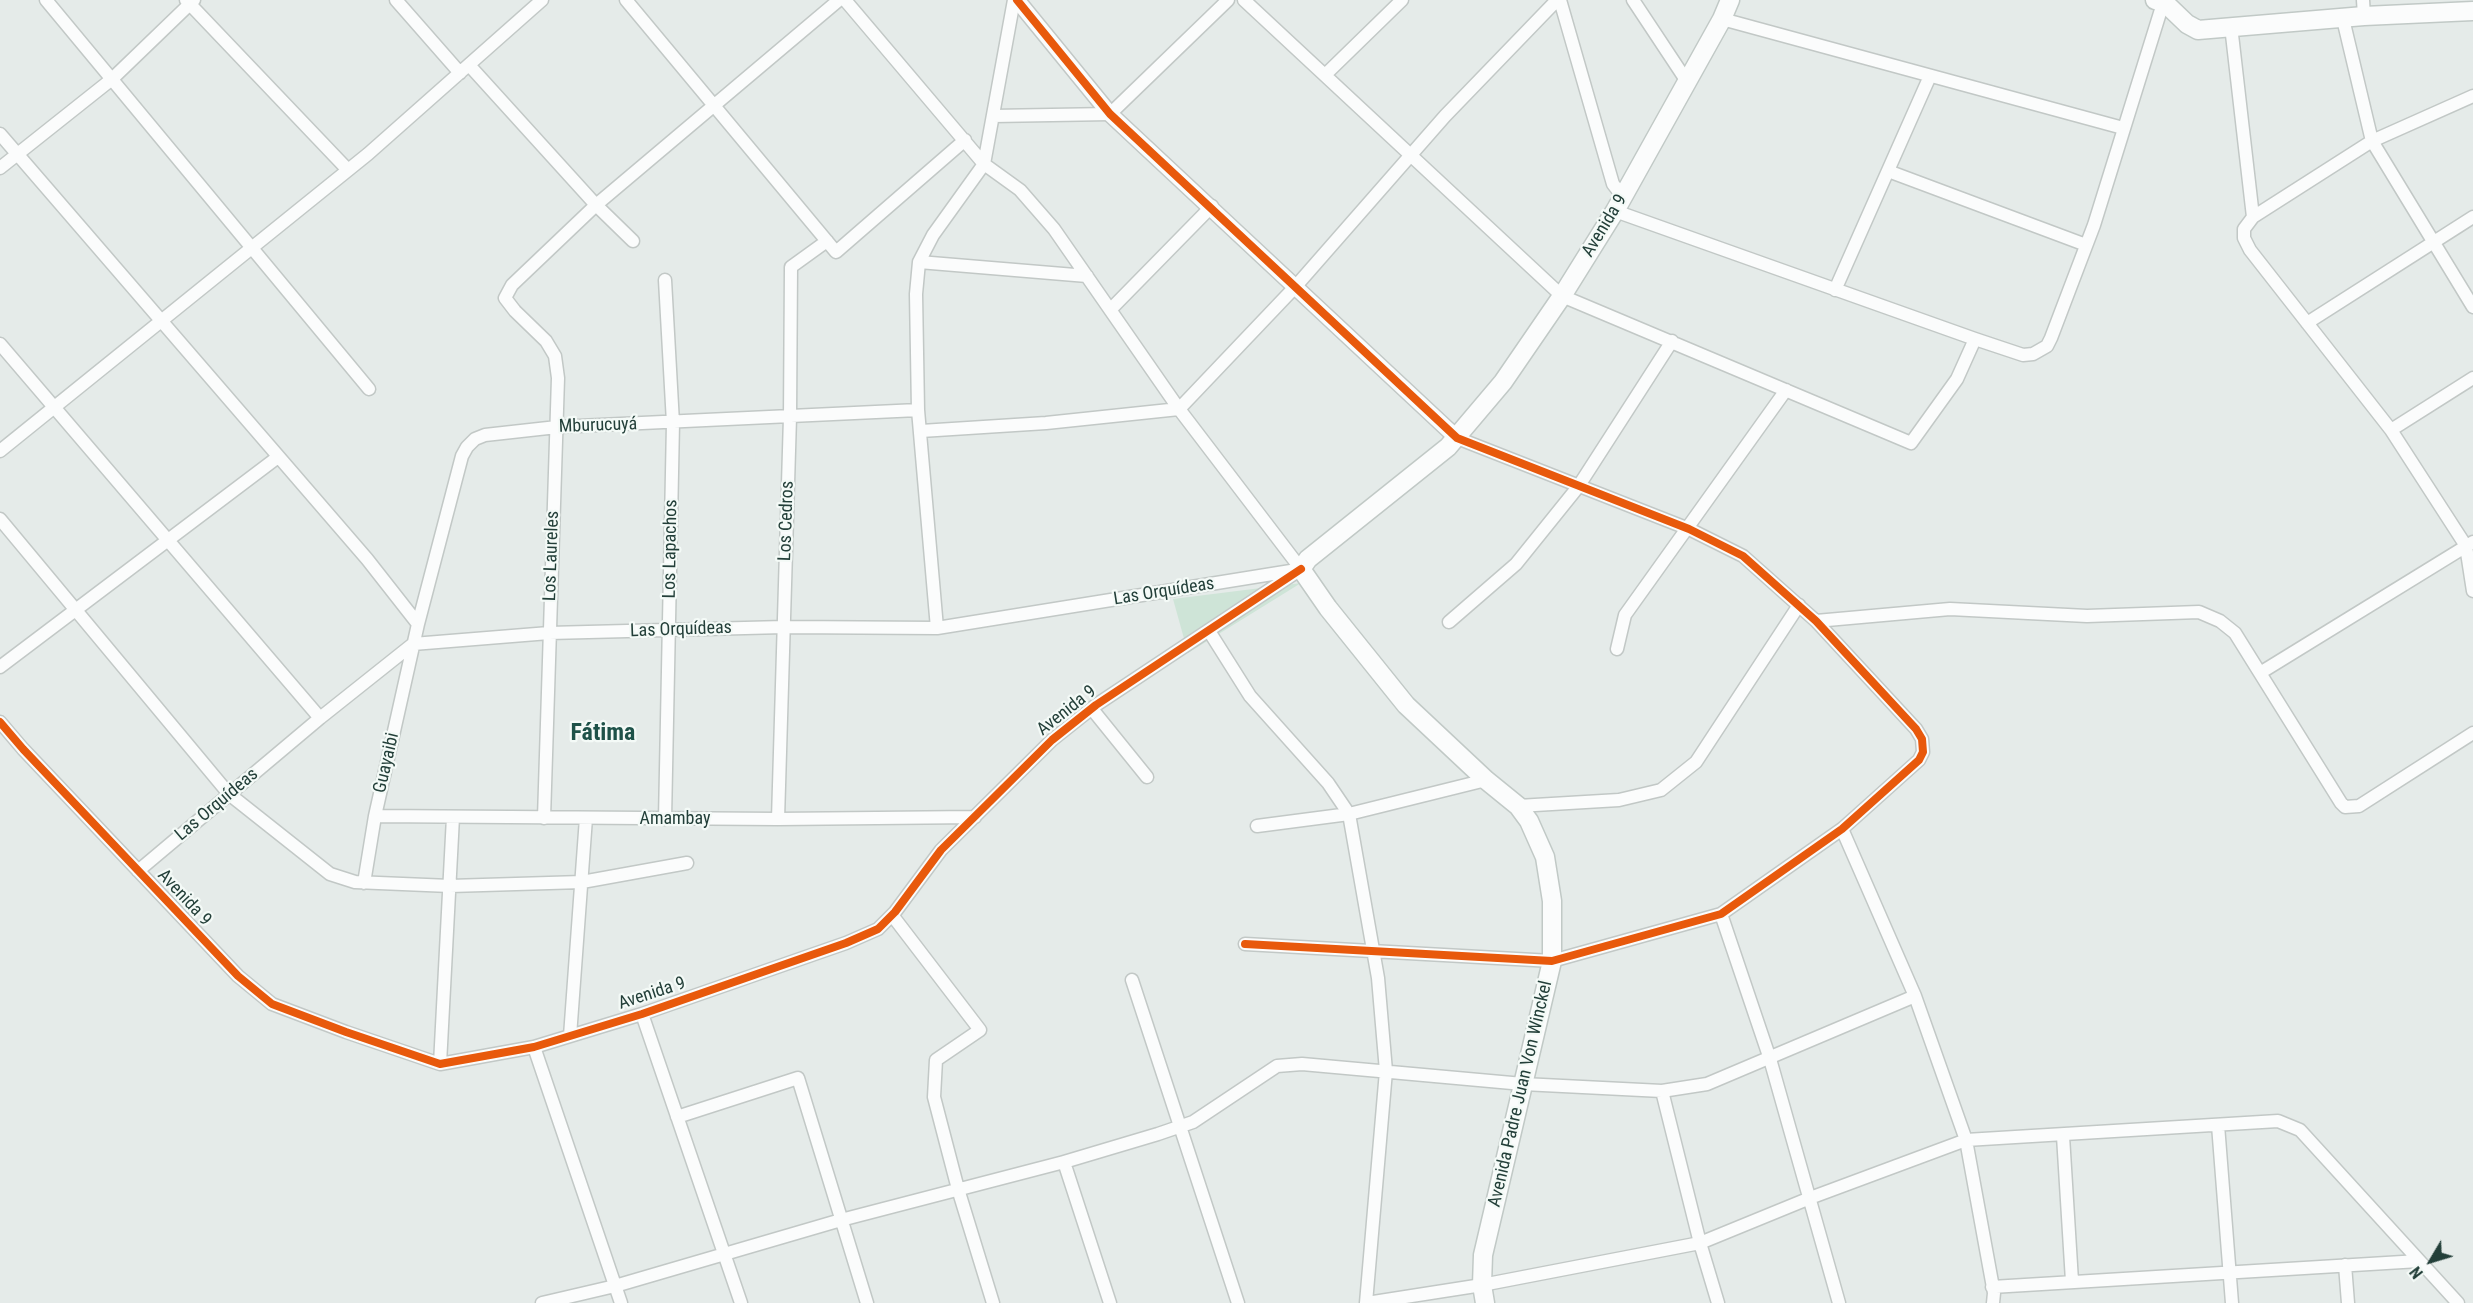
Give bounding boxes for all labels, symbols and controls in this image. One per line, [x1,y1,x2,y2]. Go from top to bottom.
street label: Avenida 9 [1578,191,1632,261]
street label: Mburucuyá [558,414,638,438]
street label: Los Cedros [775,481,799,561]
street label: Los Lapachos [659,499,683,599]
street label: Los Laureles [540,510,564,602]
street label: Las Orquídeas [1112,573,1216,611]
street label: Las Orquídeas [630,617,732,643]
street label: Avenida 9 [1033,681,1101,741]
district label: Fátima [571,720,635,748]
street label: Guayaibi [370,731,404,795]
street label: Las Orquídeas [171,764,263,846]
street label: Amambay [640,808,710,830]
street label: Avenida 9 [152,865,216,931]
street label: Avenida 9 [616,973,688,1015]
street label: Avenida Padre Juan Von Winckel [1484,979,1558,1209]
north arrow [2401,1231,2461,1291]
text: N [2406,1263,2427,1282]

